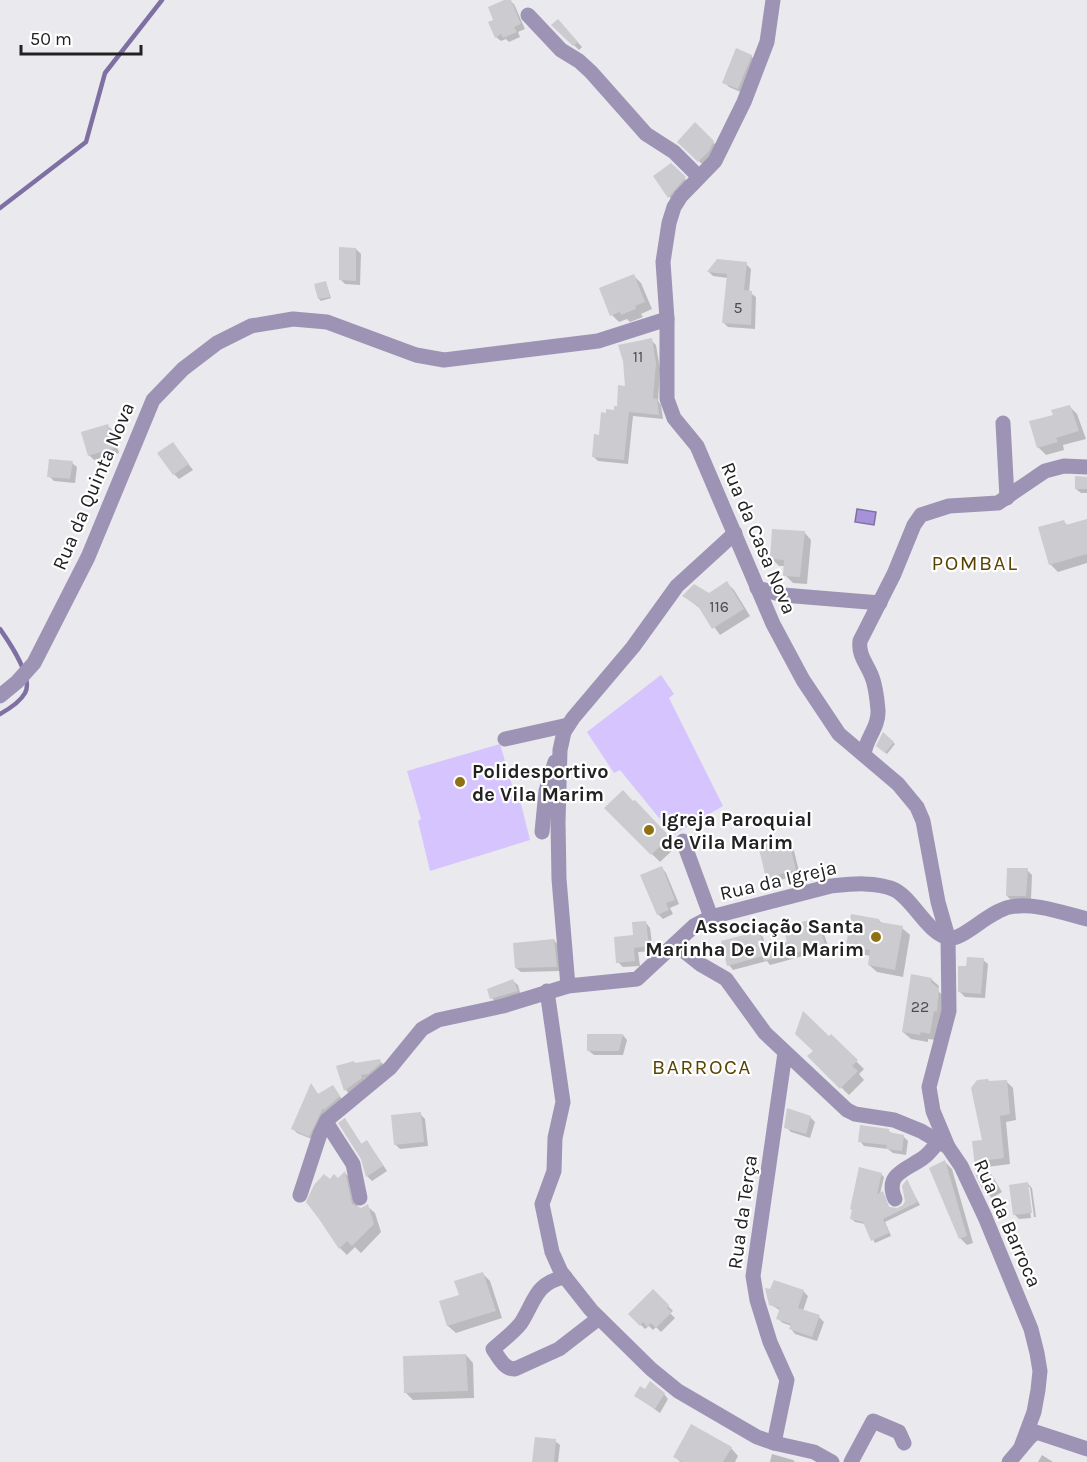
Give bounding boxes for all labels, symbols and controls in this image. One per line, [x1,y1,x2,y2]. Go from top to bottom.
scale bar [21,18,141,56]
text: 50 m [30,28,72,50]
house number: 5 [733,298,743,317]
house number: 11 [633,347,643,366]
street label: Rua da Quinta Nova [48,399,139,573]
street label: Rua da Casa Nova [716,459,801,618]
district label: POMBAL [932,551,1018,575]
house number: 116 [709,597,729,616]
place label: Polidesportivo de Vila Marim [472,760,609,806]
marker: Polidesportivo de Vila Marim [453,775,467,789]
place label: Igreja Paroquial de Vila Marim [661,808,812,854]
marker: Igreja Paroquial de Vila Marim [642,823,656,837]
street label: Rua da Igreja [717,856,839,905]
place label: Associação Santa Marinha De Vila Marim [645,915,864,961]
marker: Associação Santa Marinha De Vila Marim [869,930,883,944]
house number: 22 [911,997,929,1016]
district label: BARROCA [652,1055,752,1079]
street label: Rua da Terça [723,1153,762,1271]
street label: Rua da Barroca [969,1156,1046,1291]

